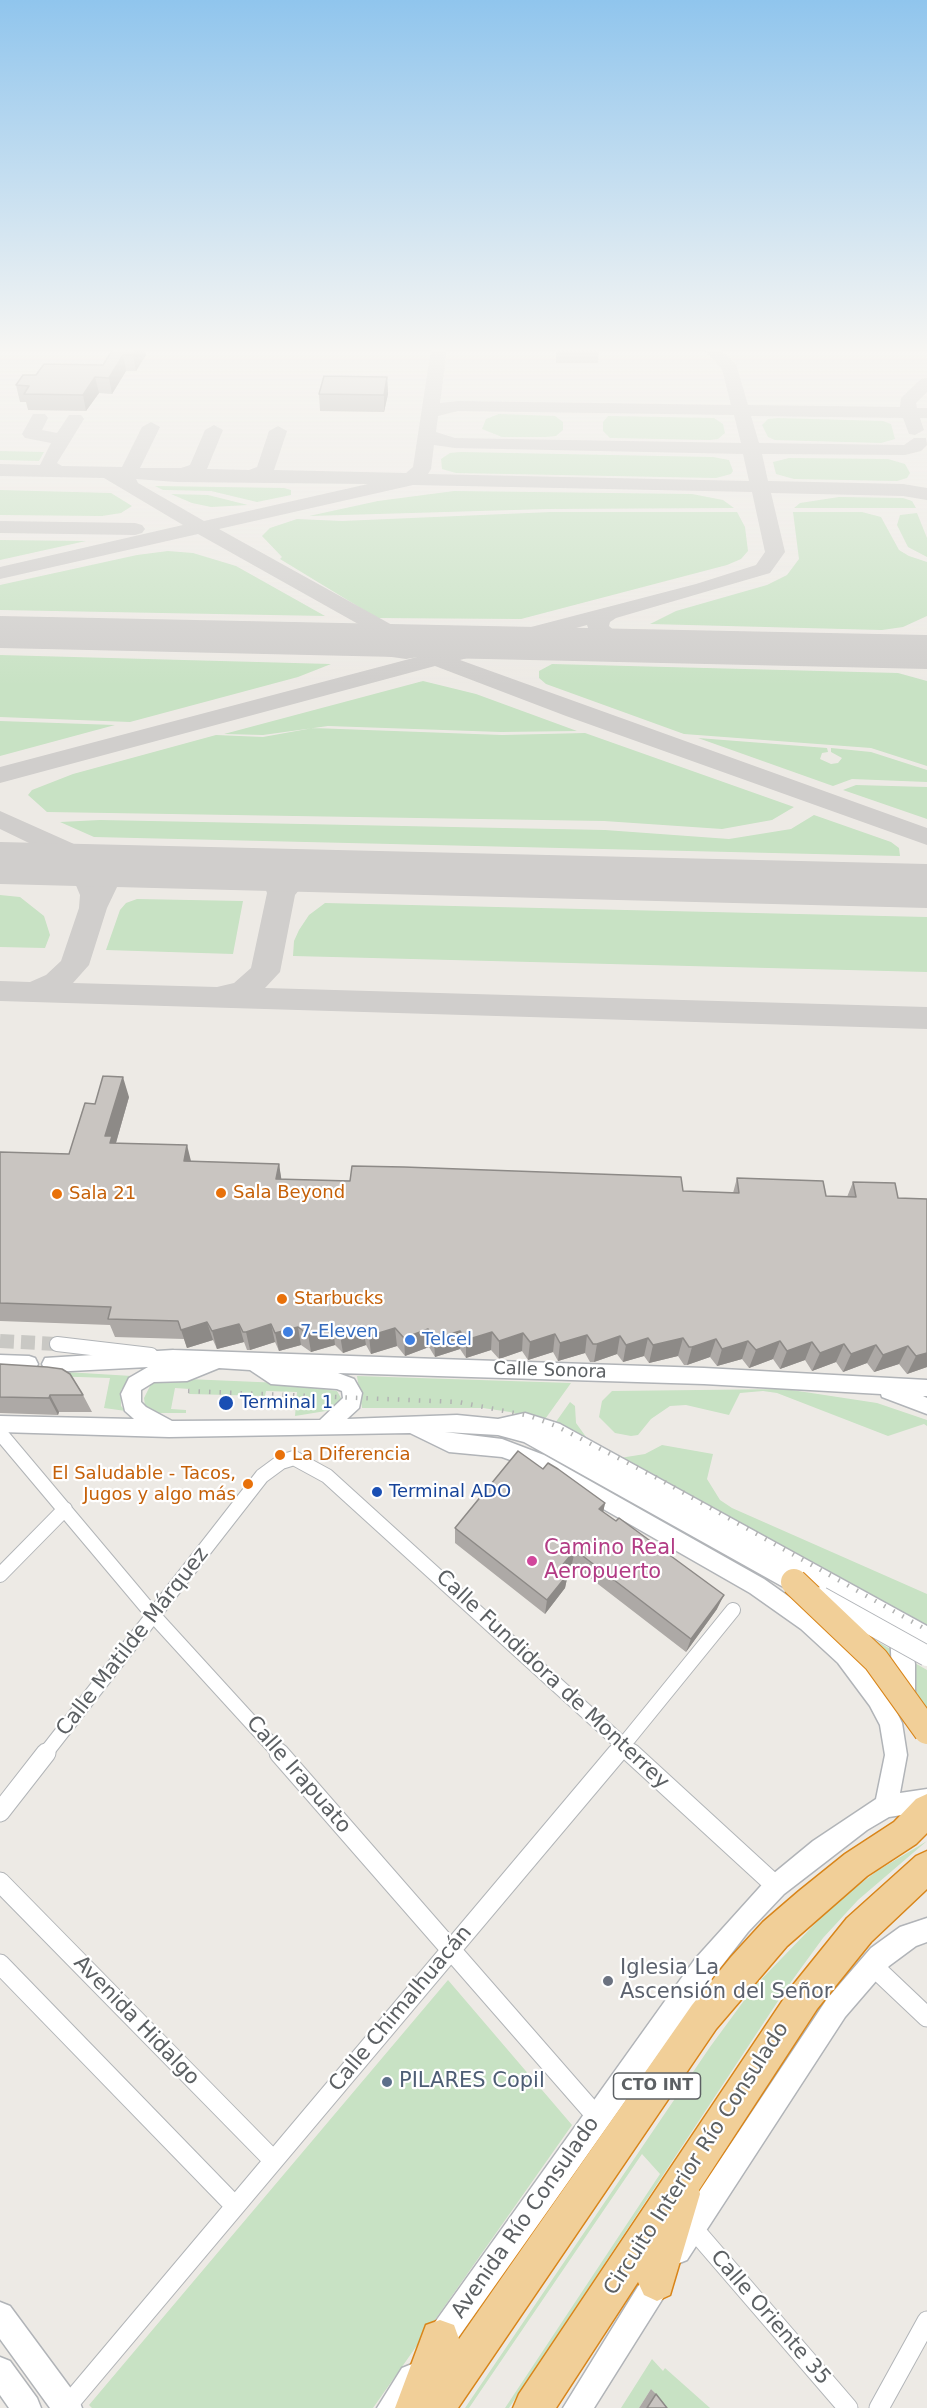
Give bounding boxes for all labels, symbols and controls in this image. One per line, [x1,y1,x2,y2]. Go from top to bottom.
place label: Sala Beyond [233,1182,345,1204]
place label: Sala 21 [69,1183,136,1205]
marker: Sala Beyond [214,1186,228,1200]
marker: Sala 21 [50,1187,64,1201]
place label: Starbucks [294,1288,383,1310]
marker: Starbucks [275,1292,289,1306]
place label: 7-Eleven [300,1321,379,1343]
marker: 7-Eleven [281,1325,295,1339]
place label: Telcel [422,1329,472,1351]
marker: Telcel [403,1333,417,1347]
street label: Calle Sonora [493,1358,607,1384]
place label: Terminal 1 [240,1392,333,1414]
marker: Terminal 1 [217,1394,235,1412]
place label: La Diferencia [292,1444,410,1466]
marker: La Diferencia [273,1448,287,1462]
place label: El Saludable - Tacos, Jugos y algo más [52,1463,236,1506]
marker: El Saludable - Tacos, Jugos y algo más [241,1477,255,1491]
place label: Terminal ADO [389,1481,511,1503]
marker: Terminal ADO [370,1485,384,1499]
place label: Camino Real Aeropuerto [544,1536,676,1586]
street label: Calle Matilde Márquez [52,1543,214,1741]
marker: Camino Real Aeropuerto [525,1554,539,1568]
street label: Calle Fundidora de Monterrey [430,1565,674,1795]
street label: Calle Irapuato [240,1711,356,1839]
street label: Calle Chimalhuacán [324,1921,478,2097]
street label: Avenida Hidalgo [68,1951,204,2091]
place label: Iglesia La Ascensión del Señor [620,1956,832,2006]
marker: Iglesia La Ascensión del Señor [601,1974,615,1988]
street label: Circuito Interior Río Consulado [599,2018,795,2300]
place label: PILARES Copil [399,2069,545,2095]
road number: CTO INT [614,2073,700,2099]
marker: PILARES Copil [380,2075,394,2089]
street label: Avenida Río Consulado [447,2112,605,2324]
street label: Calle Oriente 35 [705,2245,835,2391]

